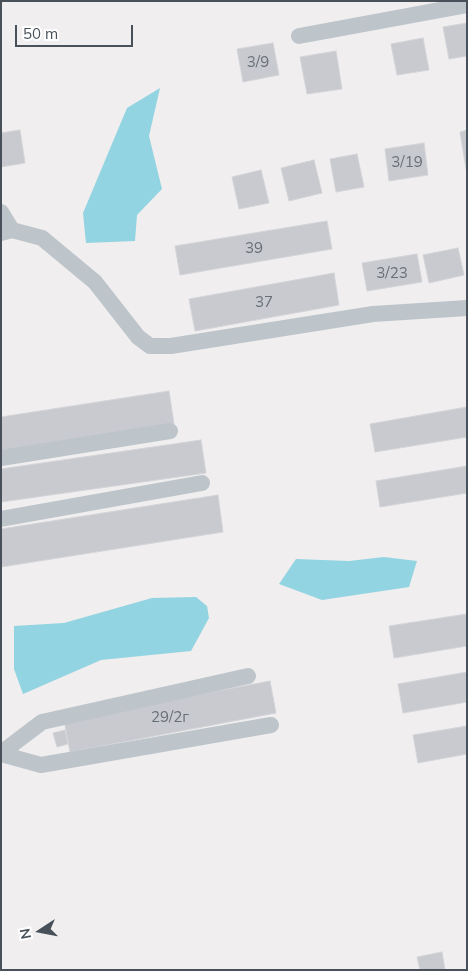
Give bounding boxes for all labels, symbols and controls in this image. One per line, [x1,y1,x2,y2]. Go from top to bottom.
scale bar [18,15,135,47]
text: 50 m [23,24,58,43]
house number: 3/9 [247,53,269,71]
house number: 3/19 [391,153,423,171]
house number: 39 [245,239,263,257]
house number: 3/23 [376,264,408,282]
house number: 37 [255,293,273,311]
house number: 29/2г [151,708,189,726]
north arrow [15,906,65,956]
text: N [15,927,35,941]

